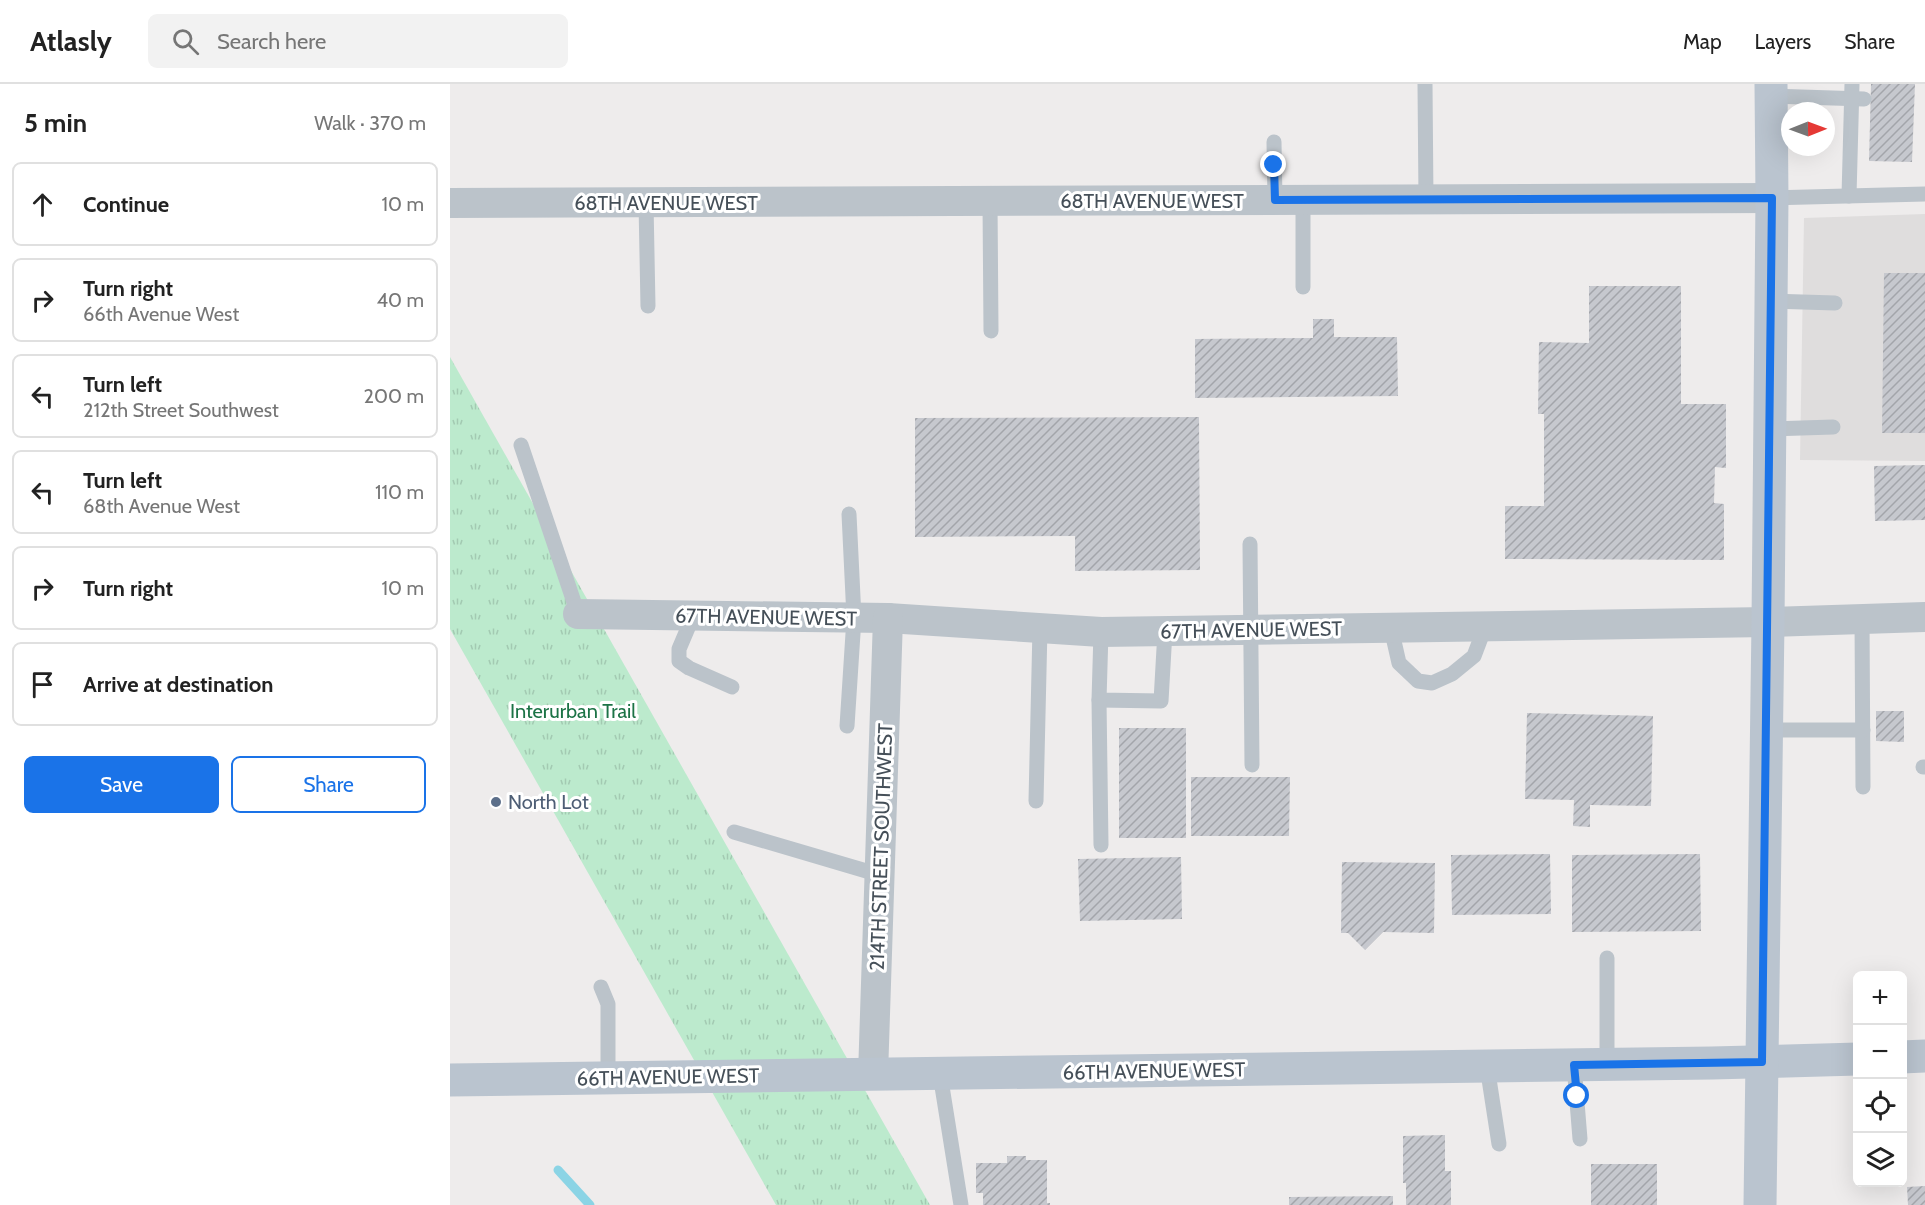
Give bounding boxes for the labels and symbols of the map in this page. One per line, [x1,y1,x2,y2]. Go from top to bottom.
north arrow [1781,102,1835,156]
route end [1260,151,1286,177]
street label: 68TH AVENUE WEST [1060,189,1244,213]
street label: 68TH AVENUE WEST [574,191,758,215]
street label: 67TH AVENUE WEST [675,603,858,631]
street label: 67TH AVENUE WEST [1160,616,1343,644]
park label: Interurban Trail [510,699,636,723]
street label: 214TH STREET SOUTHWEST [865,722,897,971]
place label: North Lot [508,790,589,814]
marker: North Lot [489,795,503,809]
street label: 66TH AVENUE WEST [1062,1057,1246,1085]
street label: 66TH AVENUE WEST [576,1063,760,1091]
route start [1563,1082,1589,1108]

